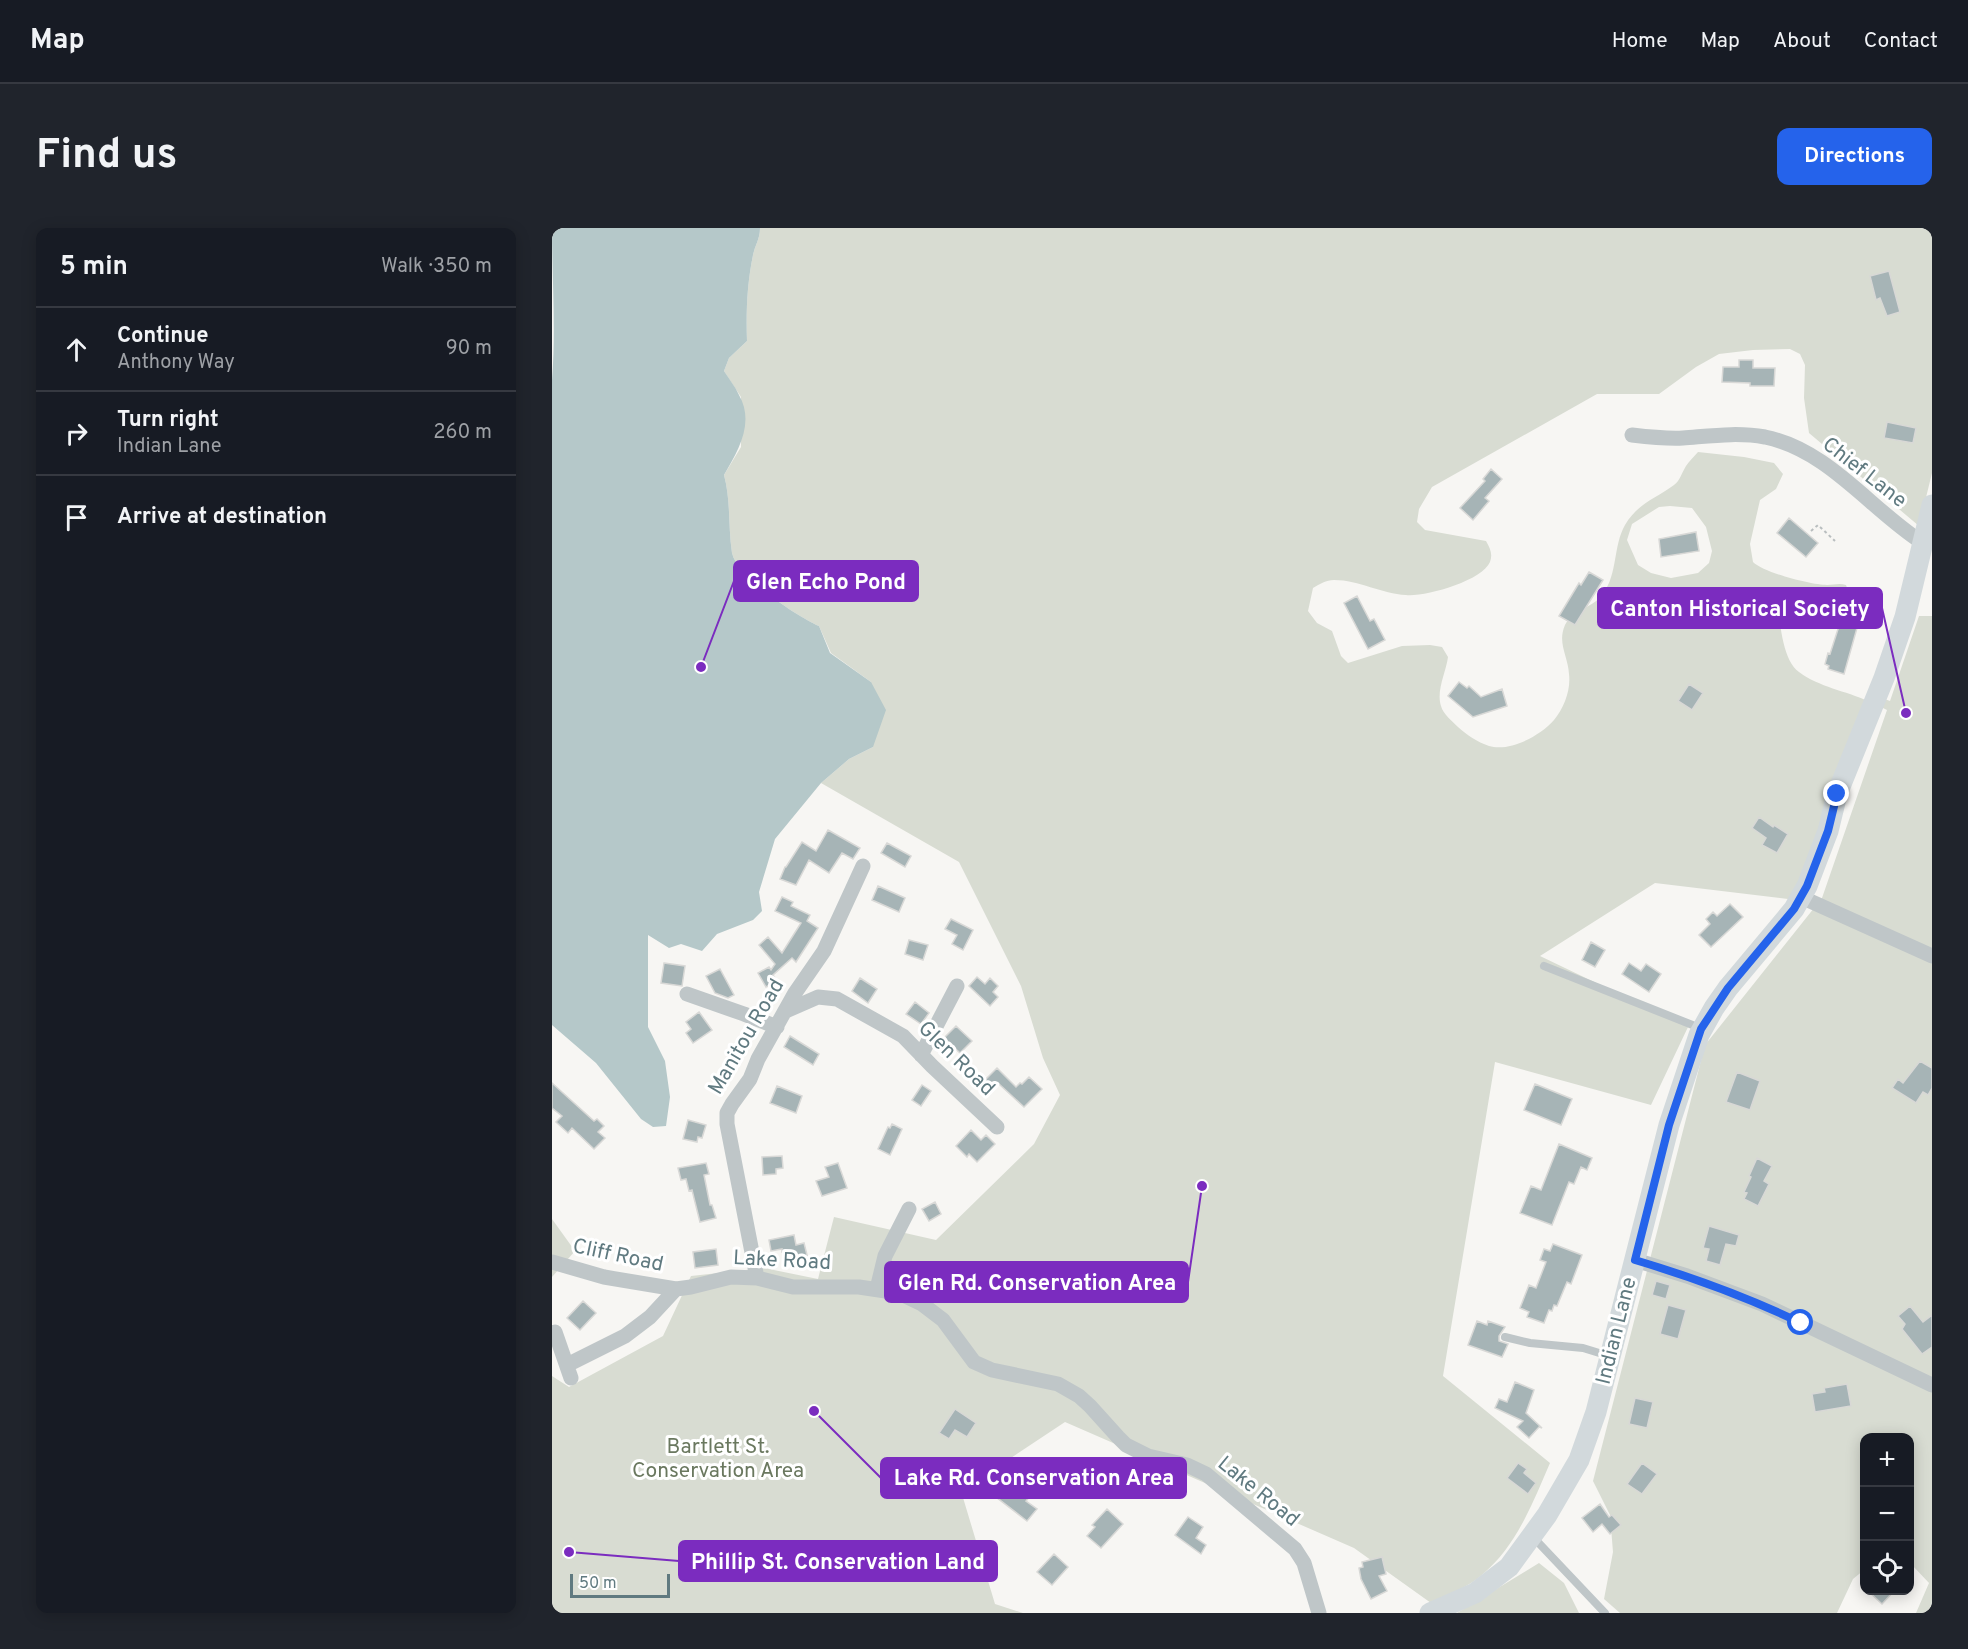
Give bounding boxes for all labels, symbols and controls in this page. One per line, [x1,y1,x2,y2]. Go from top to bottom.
text: Map [30,23,85,59]
text: Home [1612,28,1668,55]
text: Map [1701,28,1740,55]
text: About [1773,28,1831,55]
text: Contact [1864,28,1938,55]
button: Directions [1777,128,1932,185]
text: Find us [36,130,177,183]
text: 5 min [60,251,128,284]
text: Walk · 350 m [381,254,492,280]
text: Continue [117,323,208,350]
icon: ahead [60,333,93,366]
text: 90 m [446,336,492,362]
text: Anthony Way [117,350,235,376]
text: Turn right [117,407,219,434]
icon: right [60,417,93,450]
text: 260 m [433,420,492,446]
street label: Chief Lane [1816,432,1912,514]
text: Indian Lane [117,434,222,460]
icon: arrive [60,501,93,534]
text: Arrive at destination [117,504,327,531]
callout: Glen Echo Pond [734,561,918,601]
text: Glen Echo Pond [746,570,906,597]
callout: Canton Historical Society [1598,588,1882,628]
text: Canton Historical Society [1610,597,1870,624]
route end [1823,780,1849,806]
street label: Manitou Road [703,974,791,1100]
street label: Glen Road [912,1016,1000,1102]
street label: Cliff Road [570,1233,666,1279]
street label: Lake Road [732,1245,832,1277]
callout: Glen Rd. Conservation Area [885,1262,1188,1302]
text: Glen Rd. Conservation Area [898,1271,1176,1298]
street label: Indian Lane [1591,1274,1643,1388]
route start [1787,1309,1813,1335]
map controls [1860,1433,1914,1595]
button: + [1860,1433,1914,1487]
park label: Bartlett St. Conservation Area [632,1434,804,1485]
street label: Lake Road [1211,1451,1305,1533]
callout: Lake Rd. Conservation Area [881,1458,1186,1498]
text: Lake Rd. Conservation Area [894,1466,1174,1493]
button: − [1860,1487,1914,1541]
callout: Phillip St. Conservation Land [679,1541,997,1581]
button: locate [1860,1541,1914,1595]
text: Phillip St. Conservation Land [691,1550,985,1577]
scale bar [570,1571,670,1598]
text: 50 m [579,1574,617,1594]

